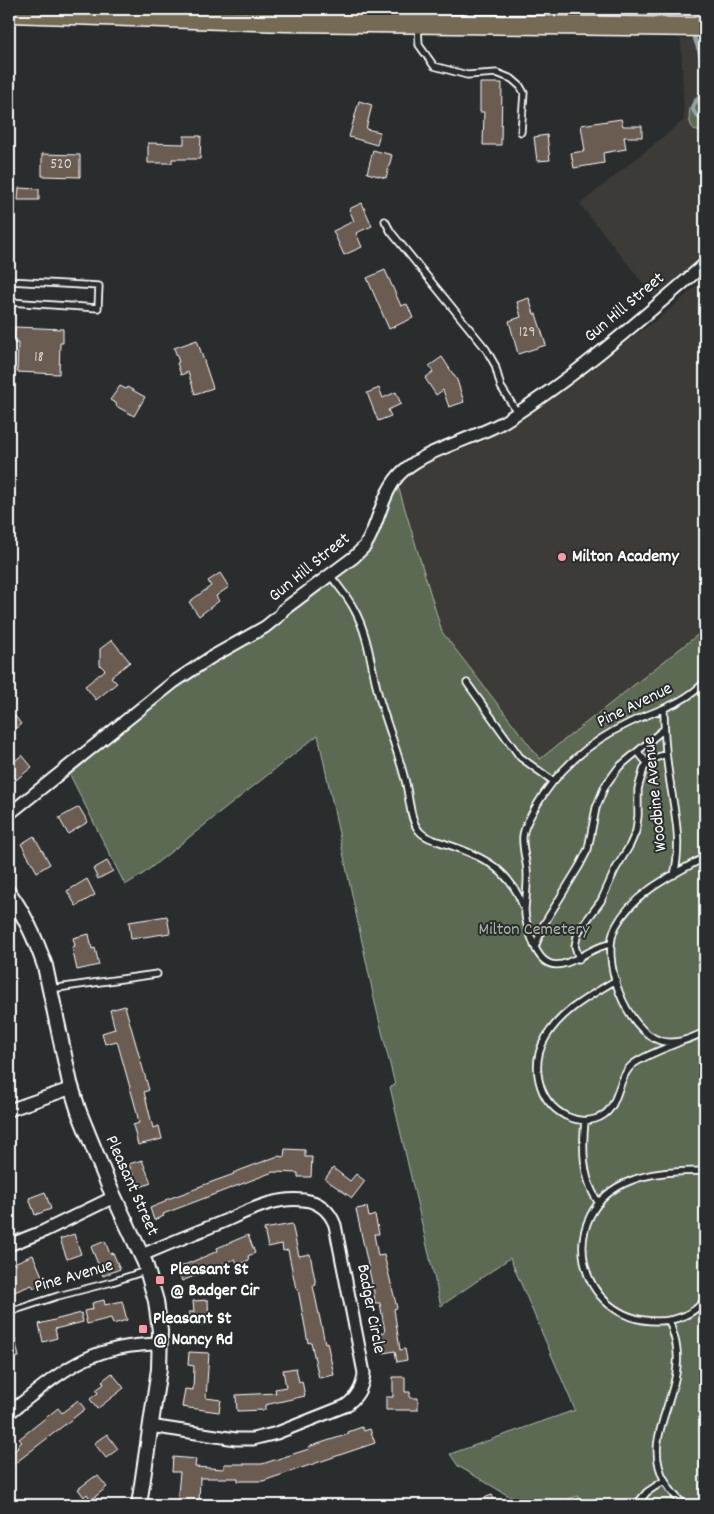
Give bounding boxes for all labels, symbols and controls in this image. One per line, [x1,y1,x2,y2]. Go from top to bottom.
house number: 520 [50,154,72,176]
street label: Gun Hill Street [579,267,671,349]
house number: 129 [519,322,535,344]
house number: 18 [34,347,44,369]
street label: Gun Hill Street [264,527,356,609]
place label: Milton Academy [572,545,679,570]
marker: Milton Academy [556,551,568,563]
street label: Pine Avenue [593,677,677,735]
street label: Woodbine Avenue [638,735,674,853]
park label: Milton Cemetery [479,918,590,943]
street label: Pleasant Street [98,1132,164,1241]
street label: Pine Avenue [32,1254,116,1300]
place label: Pleasant St @ Badger Cir [170,1258,260,1304]
street label: Badger Circle [349,1262,391,1356]
marker: Pleasant St @ Badger Cir [154,1274,166,1286]
place label: Pleasant St @ Nancy Rd [153,1307,233,1353]
marker: Pleasant St @ Nancy Rd [137,1323,149,1335]

